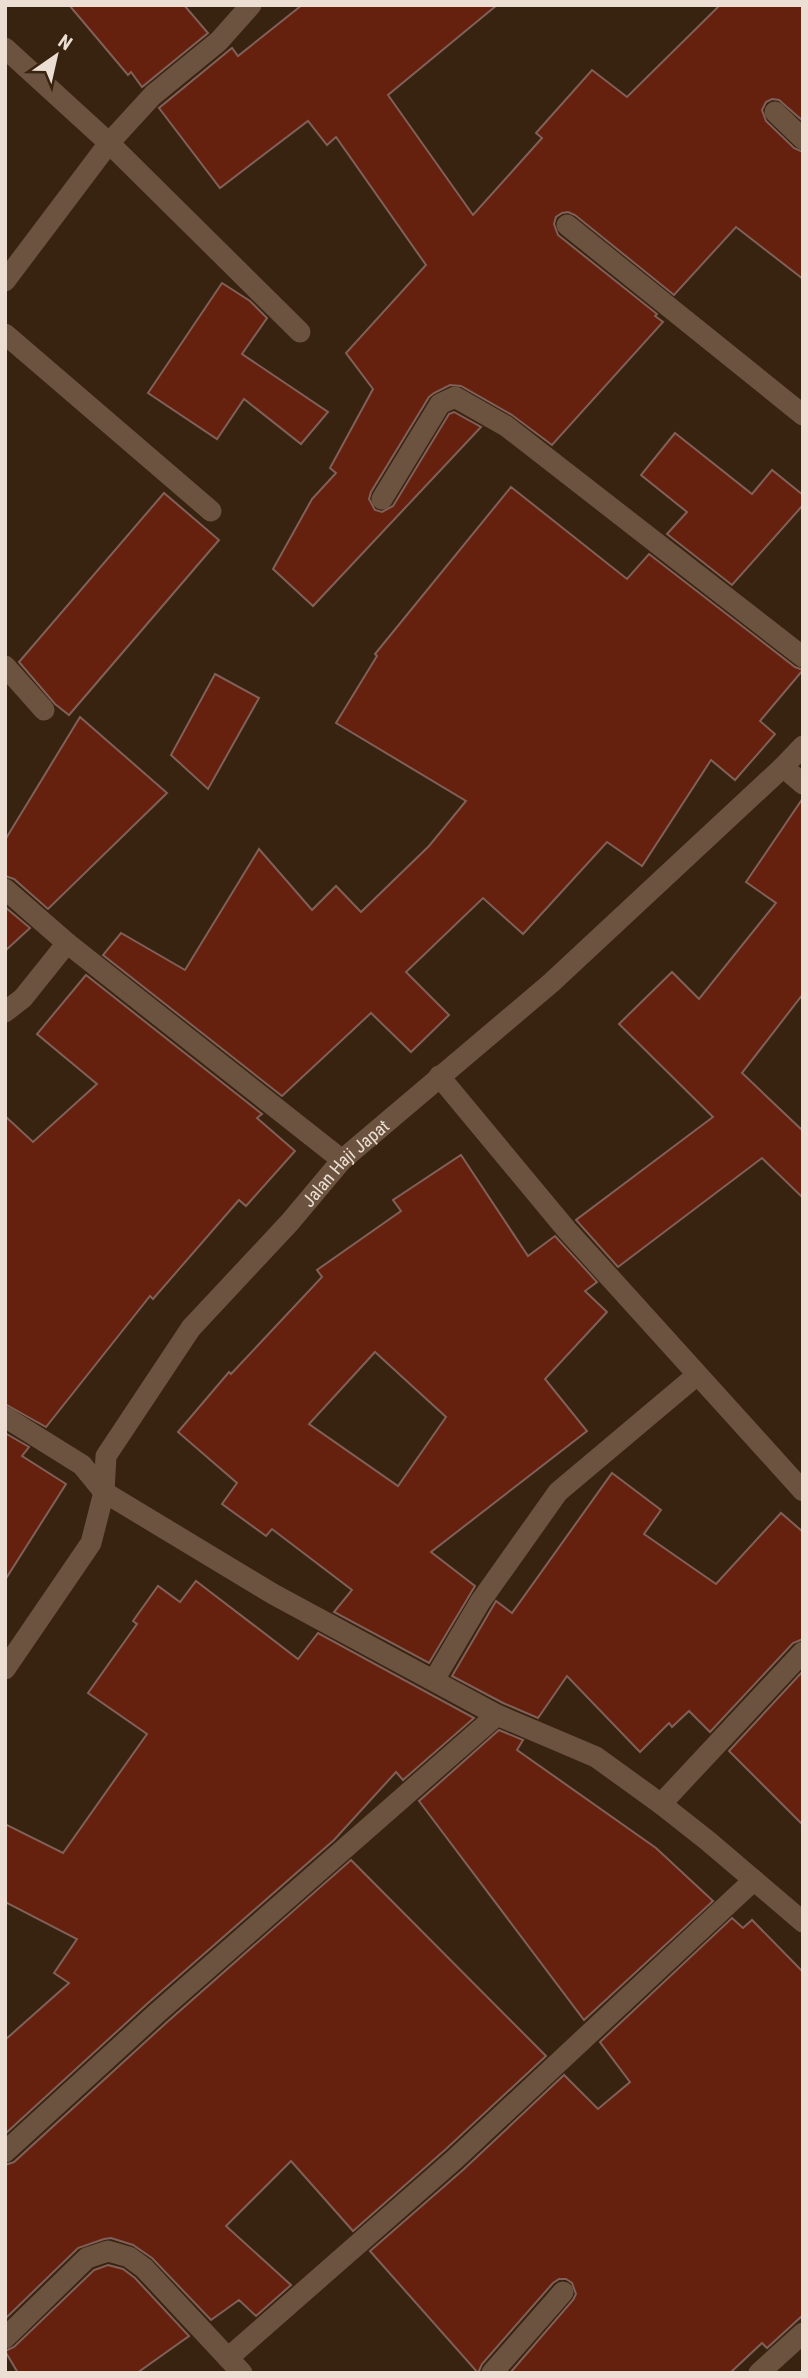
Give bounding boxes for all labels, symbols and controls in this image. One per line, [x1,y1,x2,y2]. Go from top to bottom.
north arrow [21,21,91,91]
text: N [54,30,76,55]
street label: Jalan Haji Japat [297,1115,393,1211]

